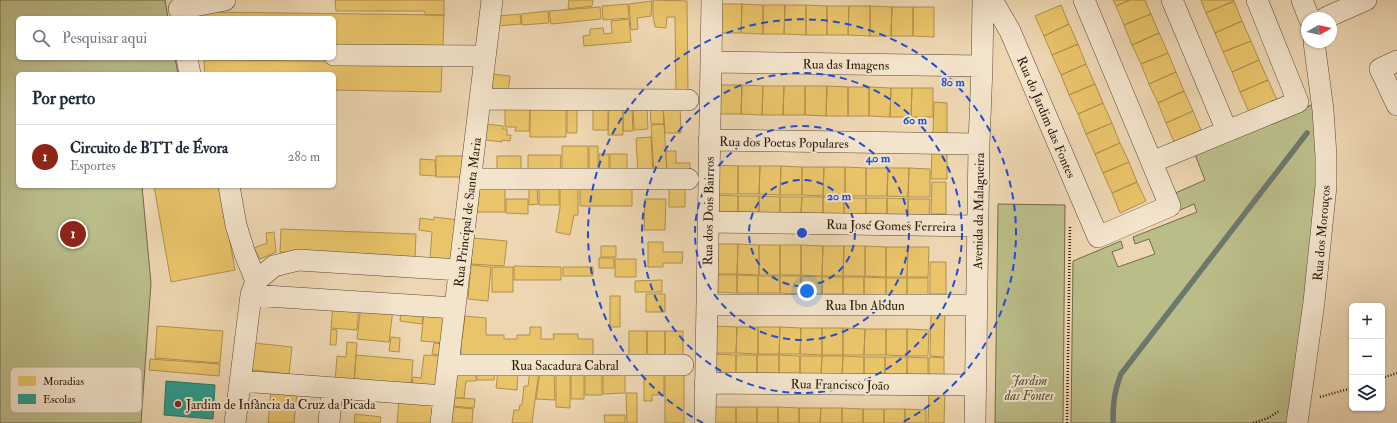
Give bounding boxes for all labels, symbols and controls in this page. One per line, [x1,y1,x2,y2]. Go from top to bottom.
north arrow [1301,12,1337,48]
search box [16,16,336,60]
icon: search [30,27,52,49]
text: Pesquisar aqui [62,29,147,48]
street label: Rua do Jardim das Fontes [1013,54,1079,181]
street label: Rua das Imagens [803,56,890,74]
text: 80 m [941,75,965,90]
text: Por perto [32,88,95,109]
text: 60 m [903,113,928,128]
street label: Rua dos Poetas Populares [719,134,849,153]
street label: Rua Principal de Santa Maria [451,136,486,288]
text: Circuito de BTT de Évora [70,139,228,158]
text: 1 [43,149,47,165]
text: 280 m [288,149,320,165]
text: 40 m [865,151,891,166]
street label: Avenida da Malagueira [970,152,988,271]
street label: Rua dos Dois Bairros [700,156,718,266]
text: Esportes [70,158,116,174]
street label: Rua dos Morouços [1310,184,1334,282]
text: 20 m [827,189,852,204]
street label: Rua José Gomes Ferreira [826,217,957,235]
pin: 1 [60,219,86,249]
centre of rings [795,226,809,240]
your location [797,281,817,301]
street label: Rua Ibn Abdun [825,298,905,314]
map controls [1349,303,1385,411]
button: + [1349,303,1385,339]
button: − [1349,339,1385,375]
street label: Rua Sacadura Cabral [511,358,620,374]
legend [10,367,142,413]
park label: Jardim das Fontes [1004,373,1054,404]
text: Moradias [43,375,84,388]
button: layers [1349,375,1385,411]
street label: Rua Francisco João [790,376,890,394]
text: Escolas [43,393,76,406]
place label: Jardim de Infância da Cruz da Picada [185,397,376,413]
marker: Jardim de Infância da Cruz da Picada [173,399,183,409]

